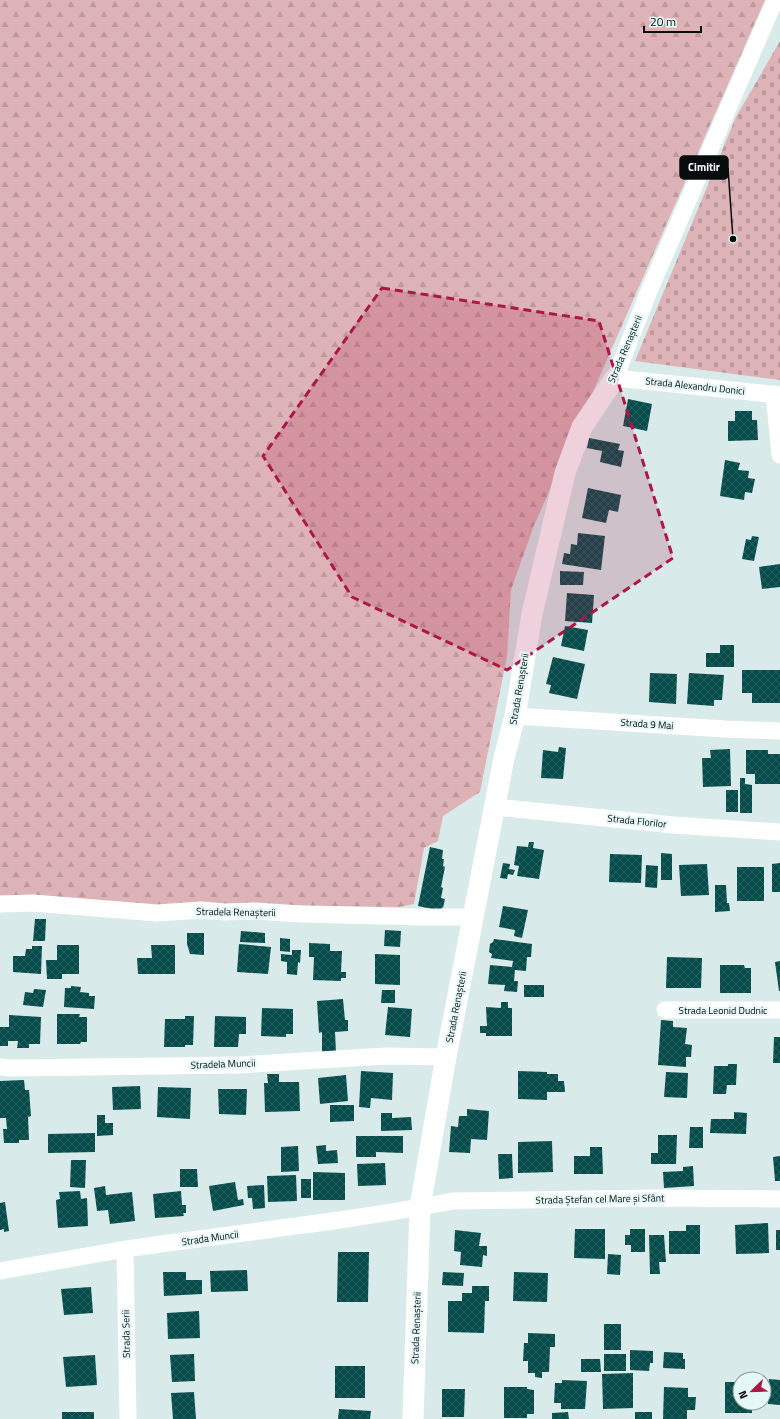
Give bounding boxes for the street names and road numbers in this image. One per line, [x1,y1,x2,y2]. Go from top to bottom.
street label: Strada Renașterii [604,313,646,385]
street label: Strada Alexandru Donici [644,373,746,399]
street label: Strada Renașterii [505,652,533,726]
street label: Strada 9 Mai [620,715,674,733]
street label: Strada Florilor [607,810,668,832]
street label: Stradela Renașterii [196,904,276,920]
street label: Strada Renașterii [442,970,470,1044]
street label: Strada Leonid Dudnic [679,1003,767,1018]
street label: Stradela Muncii [190,1055,256,1073]
street label: Strada Ștefan cel Mare și Sfânt [535,1190,665,1208]
street label: Strada Muncii [180,1227,240,1249]
street label: Strada Renașterii [407,1292,425,1364]
street label: Strada Serii [118,1310,134,1358]

